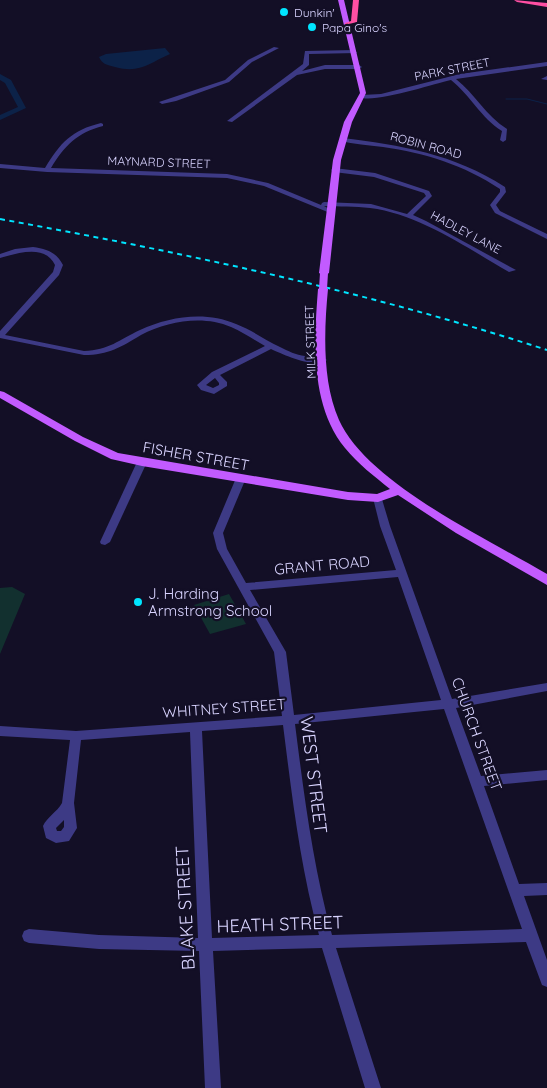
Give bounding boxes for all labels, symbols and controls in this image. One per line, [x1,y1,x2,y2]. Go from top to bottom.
place label: Dunkin' [294,5,335,20]
marker: Dunkin' [278,6,290,18]
place label: Papa Gino's [322,20,388,35]
marker: Papa Gino's [306,21,318,33]
street label: PARK STREET [413,54,491,84]
street label: ROBIN ROAD [389,128,464,162]
street label: MAYNARD STREET [107,153,211,171]
street label: HADLEY LANE [428,207,504,257]
street label: MILK STREET [301,305,319,379]
street label: FISHER STREET [141,437,251,475]
street label: GRANT ROAD [273,551,371,579]
place label: J. Harding Armstrong School [148,584,272,620]
marker: J. Harding Armstrong School [132,596,144,608]
street label: CHURCH STREET [448,675,506,793]
street label: WHITNEY STREET [162,694,286,722]
street label: WEST STREET [295,715,333,835]
street label: BLAKE STREET [170,845,200,971]
street label: HEATH STREET [216,910,344,938]

